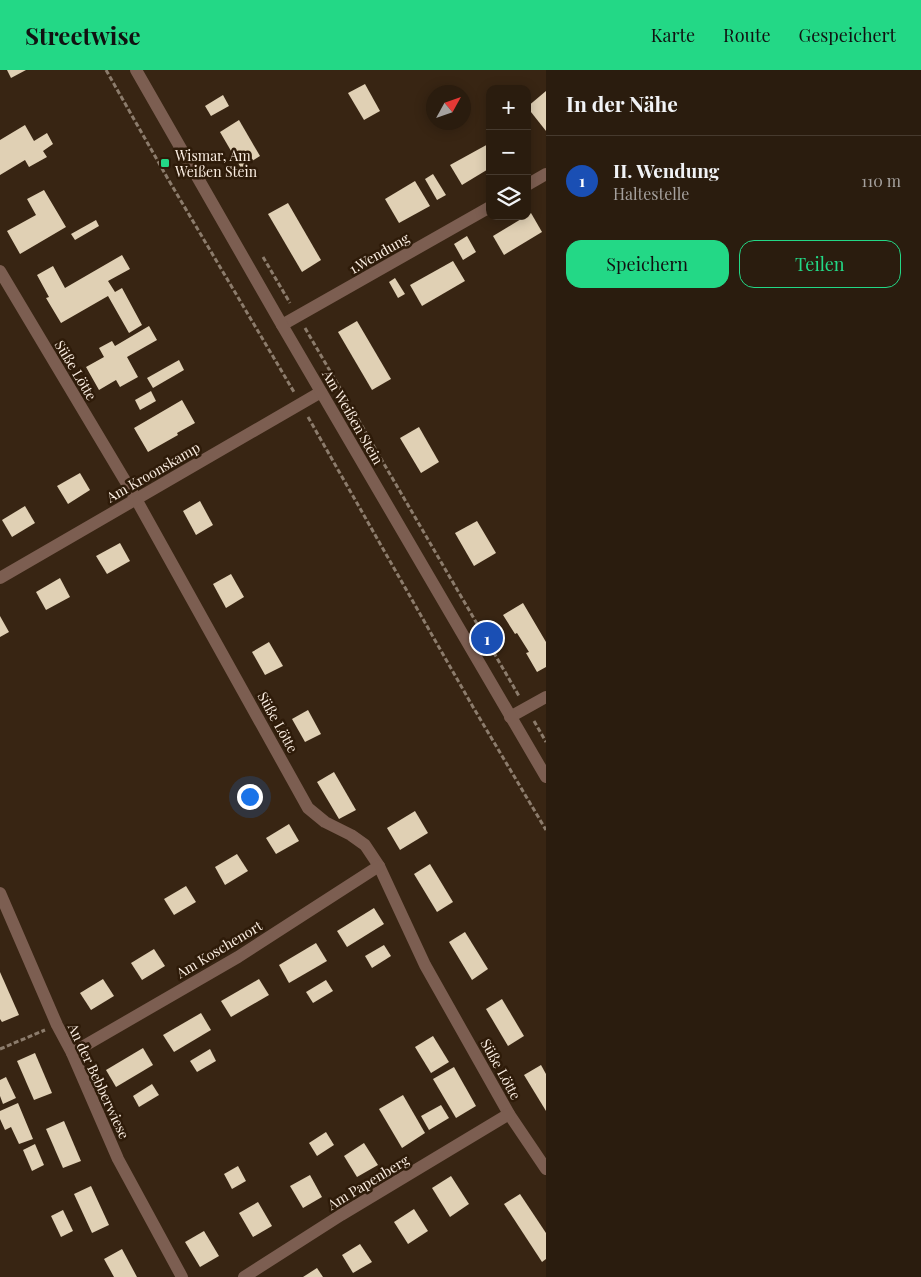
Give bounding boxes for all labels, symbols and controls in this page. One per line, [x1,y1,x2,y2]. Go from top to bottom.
text: Streetwise [25,19,141,51]
text: Karte [651,23,695,47]
text: Route [723,23,771,47]
text: Gespeichert [799,23,896,47]
north arrow [426,85,471,130]
map controls [486,85,531,220]
button: + [486,85,531,130]
text: In der Nähe [566,89,678,117]
button: − [486,130,531,175]
place label: Wismar, Am Weißen Stein [174,146,258,181]
marker: Wismar, Am Weißen Stein [159,157,171,169]
text: II. Wendung [613,157,719,183]
text: 1 [579,170,585,191]
text: 110 m [861,170,901,191]
button: layers [486,175,531,220]
text: Haltestelle [613,183,689,204]
street label: 1.Wendung [345,228,413,278]
button: Speichern [566,240,729,288]
button: Teilen [739,240,901,288]
street label: Süße Lötte [51,336,101,404]
street label: Am Weißen Stein [318,365,388,468]
street label: Am Kroonskamp [102,438,203,507]
pin: 1 [471,619,503,657]
street label: Süße Lötte [254,688,302,756]
your location [237,784,263,810]
street label: Am Koschenort [172,915,266,983]
street label: An der Bebberwiese [63,1019,134,1142]
street label: Süße Lötte [477,1035,525,1103]
street label: Am Papenberg [323,1150,413,1214]

